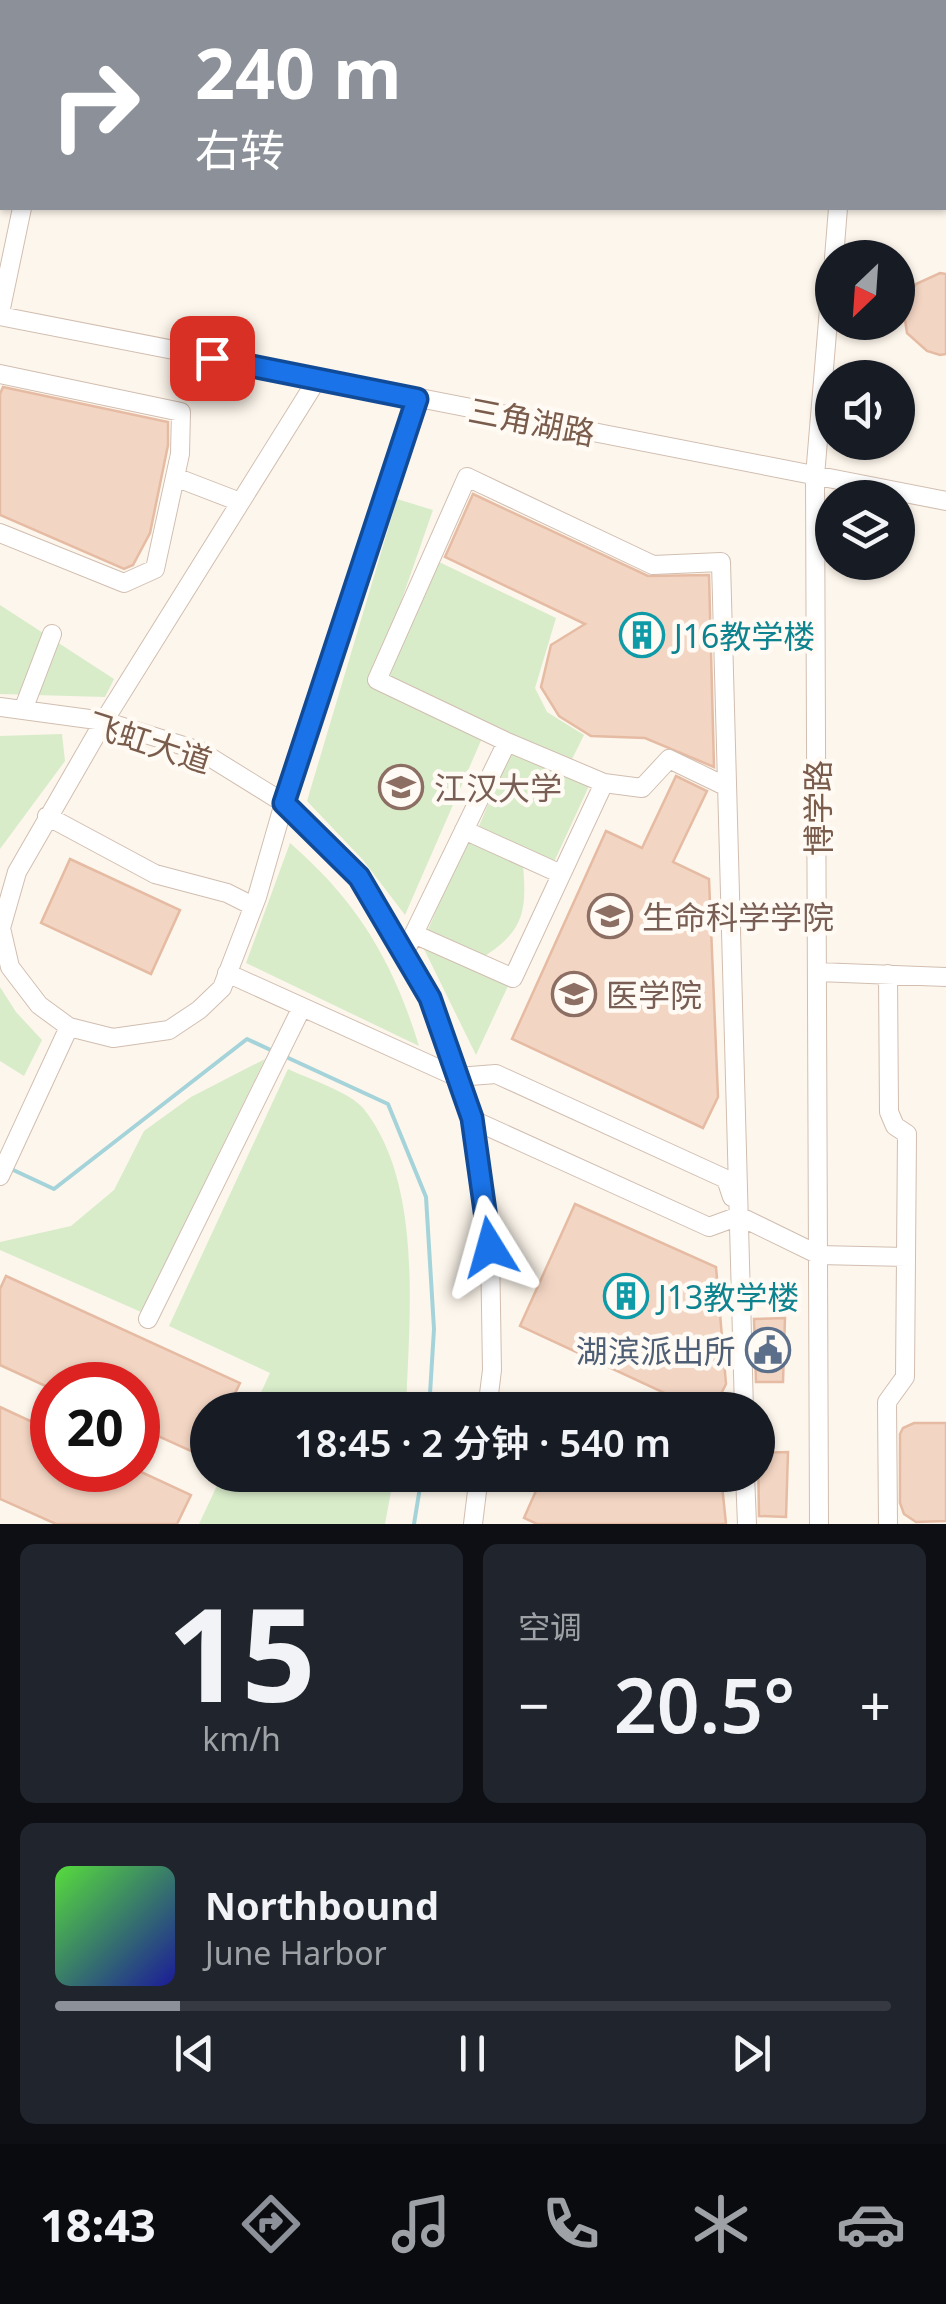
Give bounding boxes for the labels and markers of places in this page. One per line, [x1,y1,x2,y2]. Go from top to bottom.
pin [170,316,255,401]
building icon: J16教学楼 [619,612,665,658]
place label: J16教学楼 [671,614,815,657]
school or university icon: 江汉大学 [378,764,424,810]
place label: 江汉大学 [434,766,562,809]
school or university icon: 生命科学学院 [587,893,633,939]
place label: 生命科学学院 [642,895,834,938]
school or university icon: 医学院 [551,971,597,1017]
place label: 医学院 [606,973,702,1016]
building icon: J13教学楼 [603,1273,649,1319]
place label: J13教学楼 [655,1275,799,1318]
public building icon: 湖滨派出所 [745,1327,791,1373]
place label: 湖滨派出所 [576,1329,736,1372]

